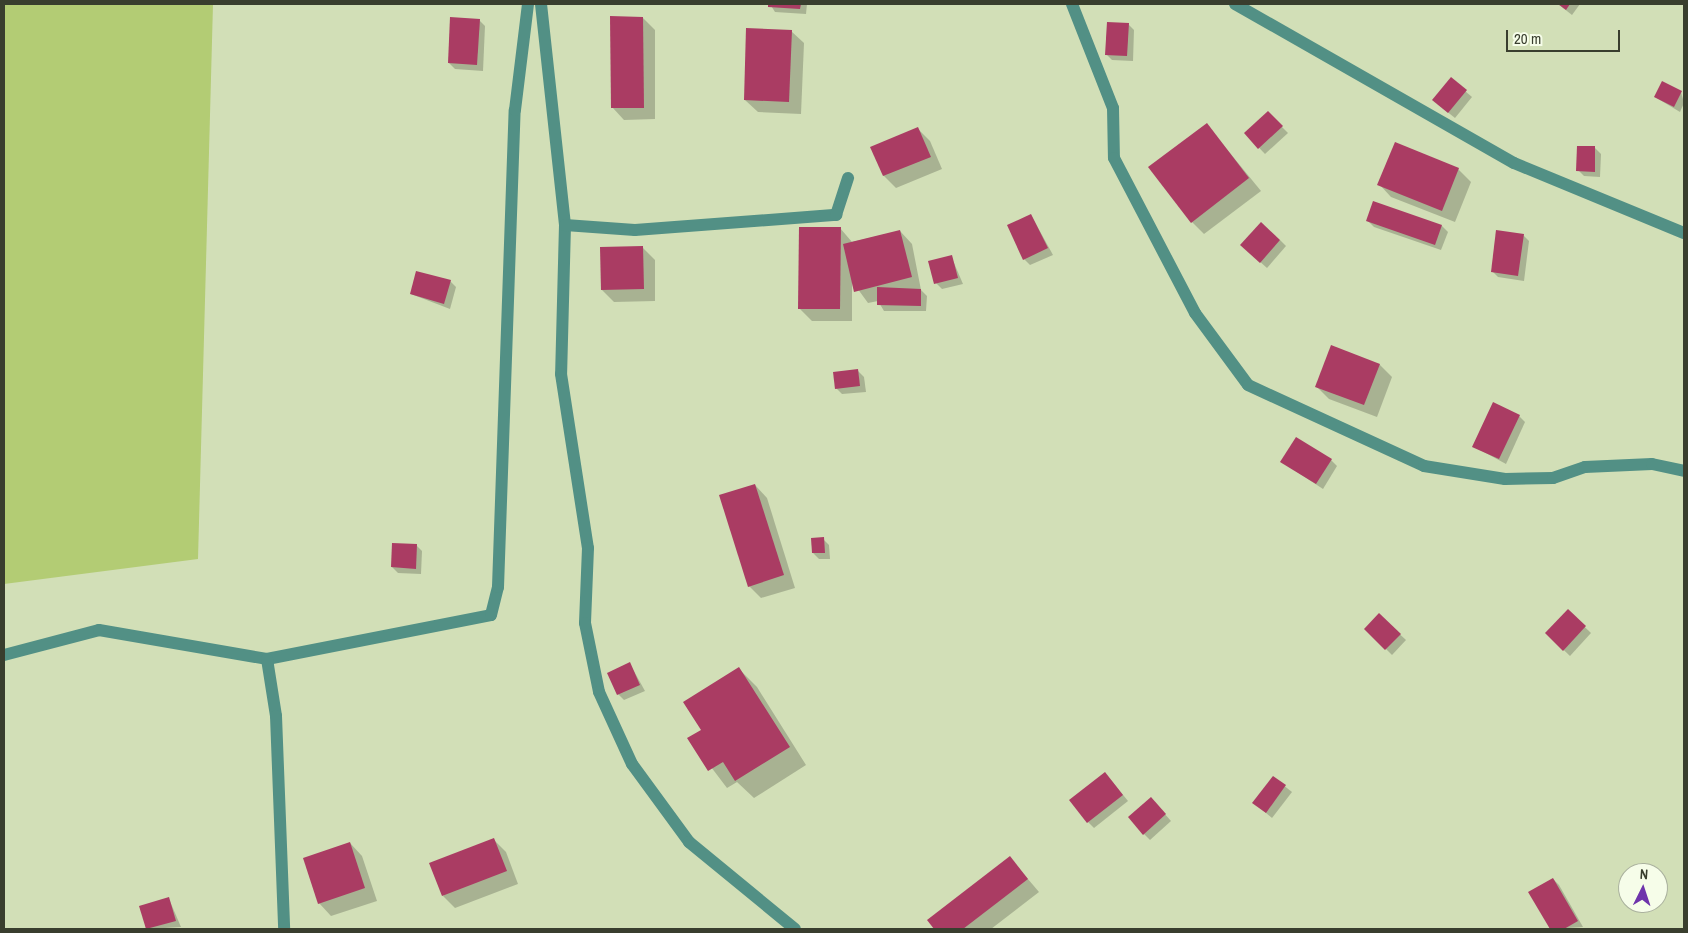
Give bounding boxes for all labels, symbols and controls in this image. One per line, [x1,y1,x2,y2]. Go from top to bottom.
scale bar [1508,20,1622,52]
text: 20 m [1514,28,1541,49]
north arrow [1618,863,1668,913]
text: N [1639,865,1649,883]

